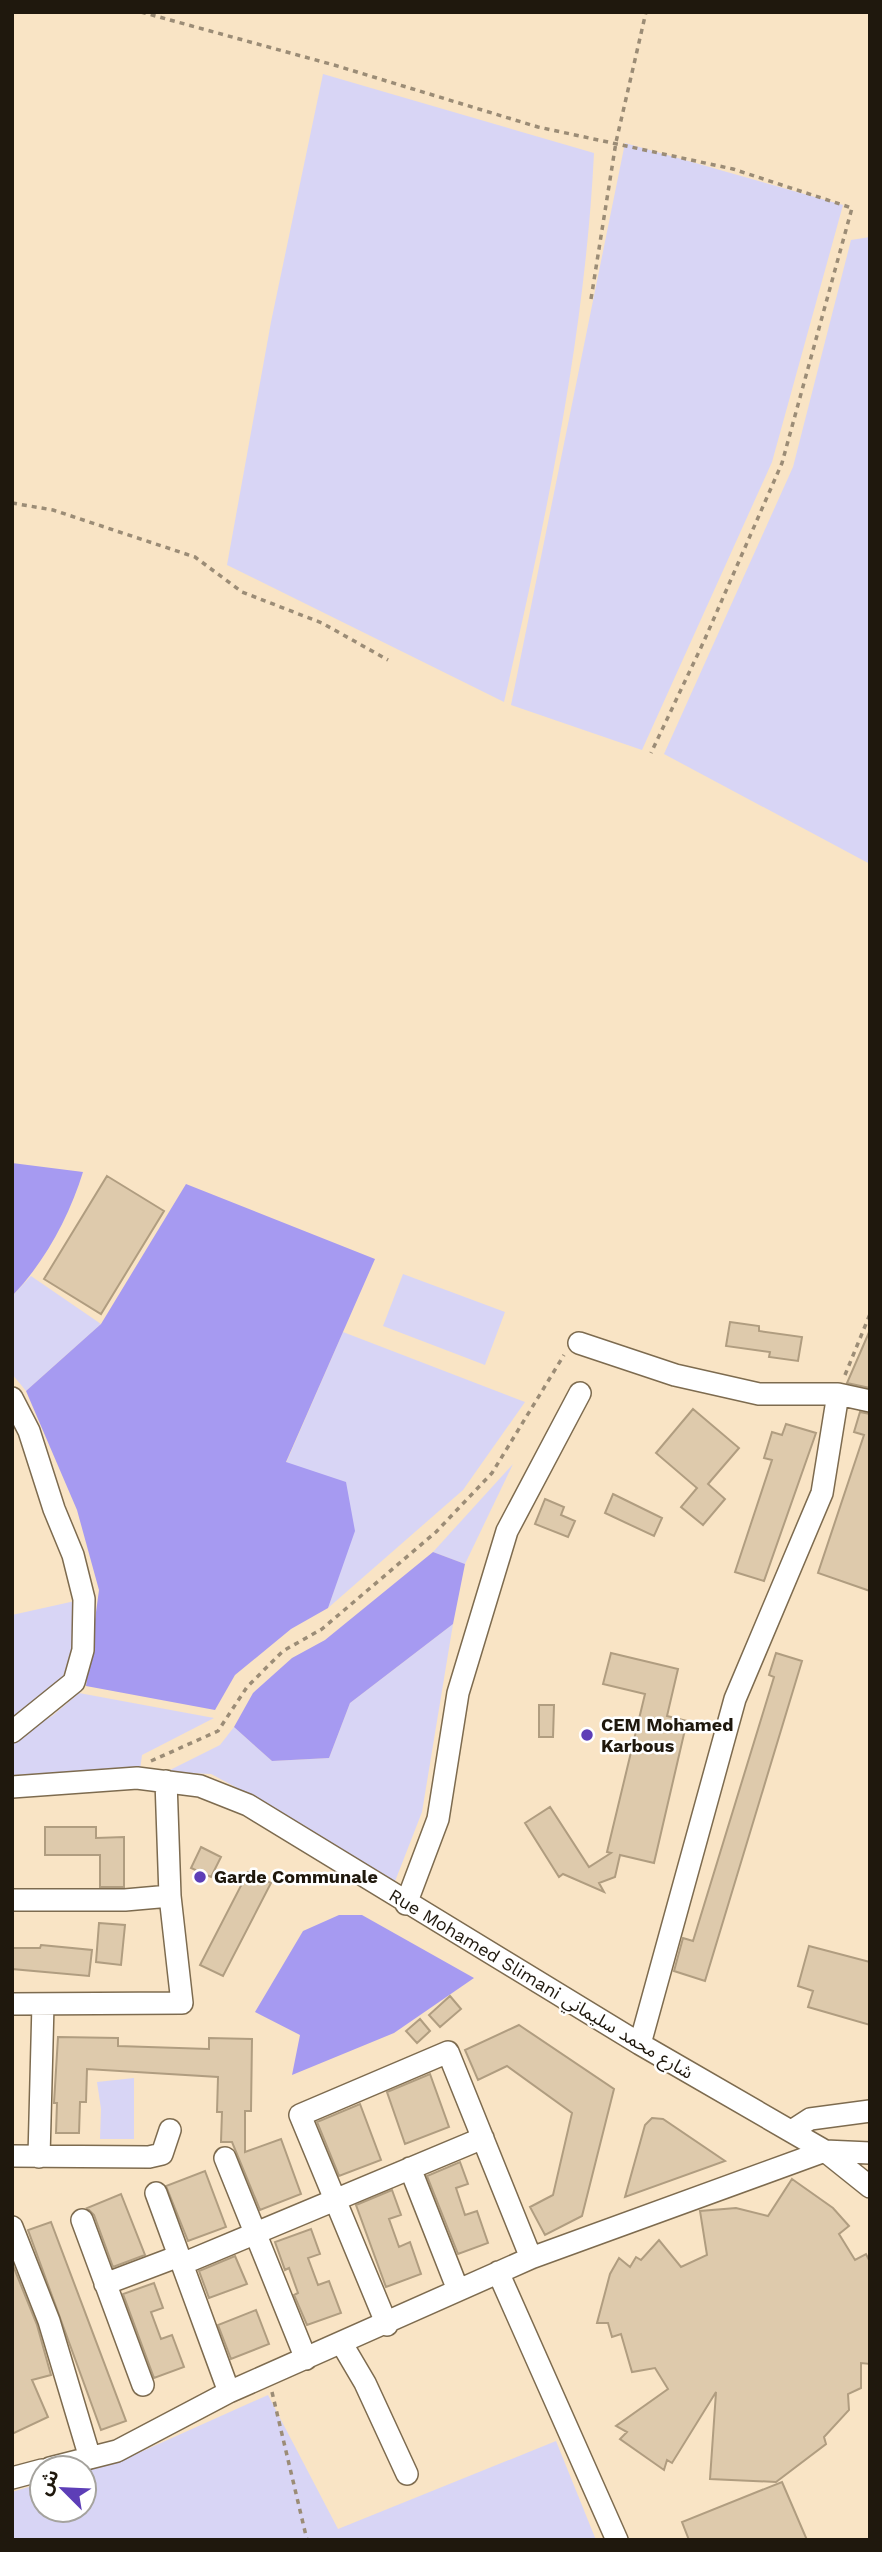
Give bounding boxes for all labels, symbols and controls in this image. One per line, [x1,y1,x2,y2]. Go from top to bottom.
place label: CEM Mohamed Karbous [601,1714,733,1756]
marker: CEM Mohamed Karbous [579,1727,595,1743]
place label: Garde Communale [214,1866,378,1887]
marker: Garde Communale [192,1869,208,1885]
street label: Rue Mohamed Slimani شارع محمد سليماني [383,1884,697,2086]
north arrow [28,2454,98,2524]
text: ش [32,2466,64,2499]

